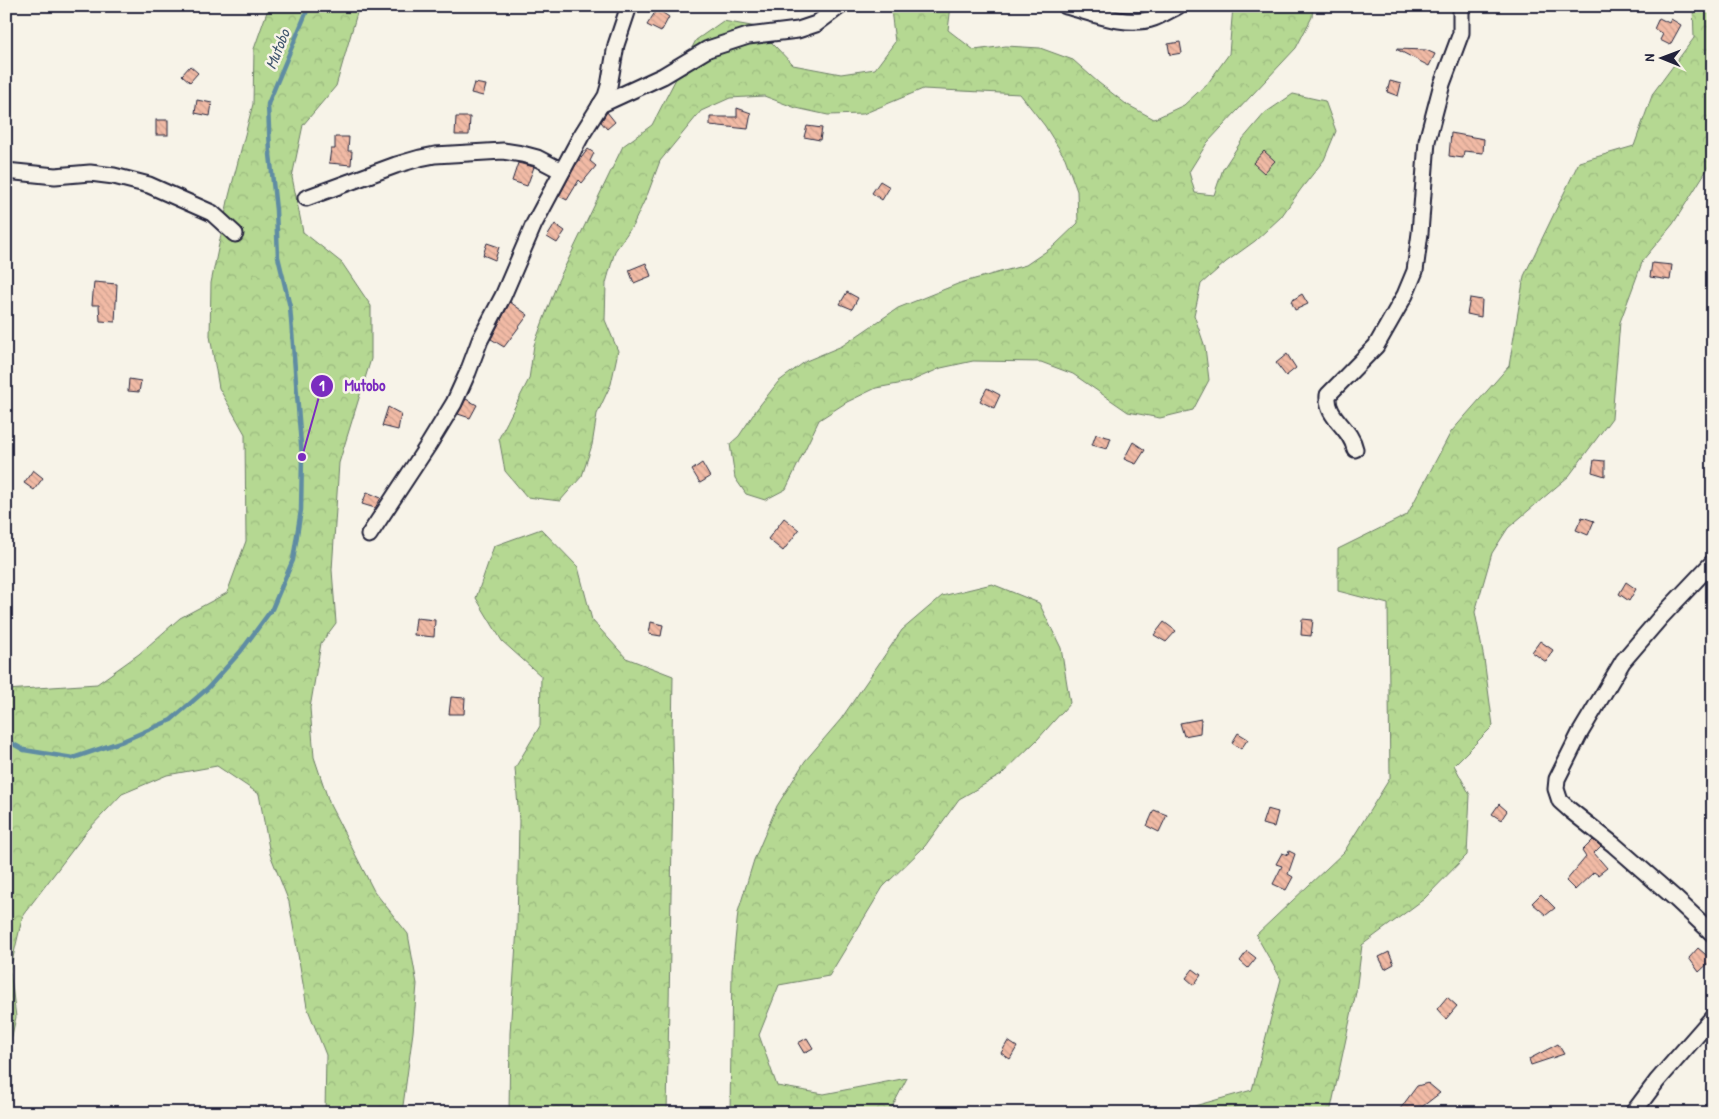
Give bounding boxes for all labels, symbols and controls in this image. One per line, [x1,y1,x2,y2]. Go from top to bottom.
water label: Mutobo [259,24,295,72]
north arrow [1636,32,1686,82]
text: N [1639,53,1658,62]
callout: Mutobo [310,370,396,401]
text: Mutobo [345,374,386,396]
text: 1 [319,375,325,396]

